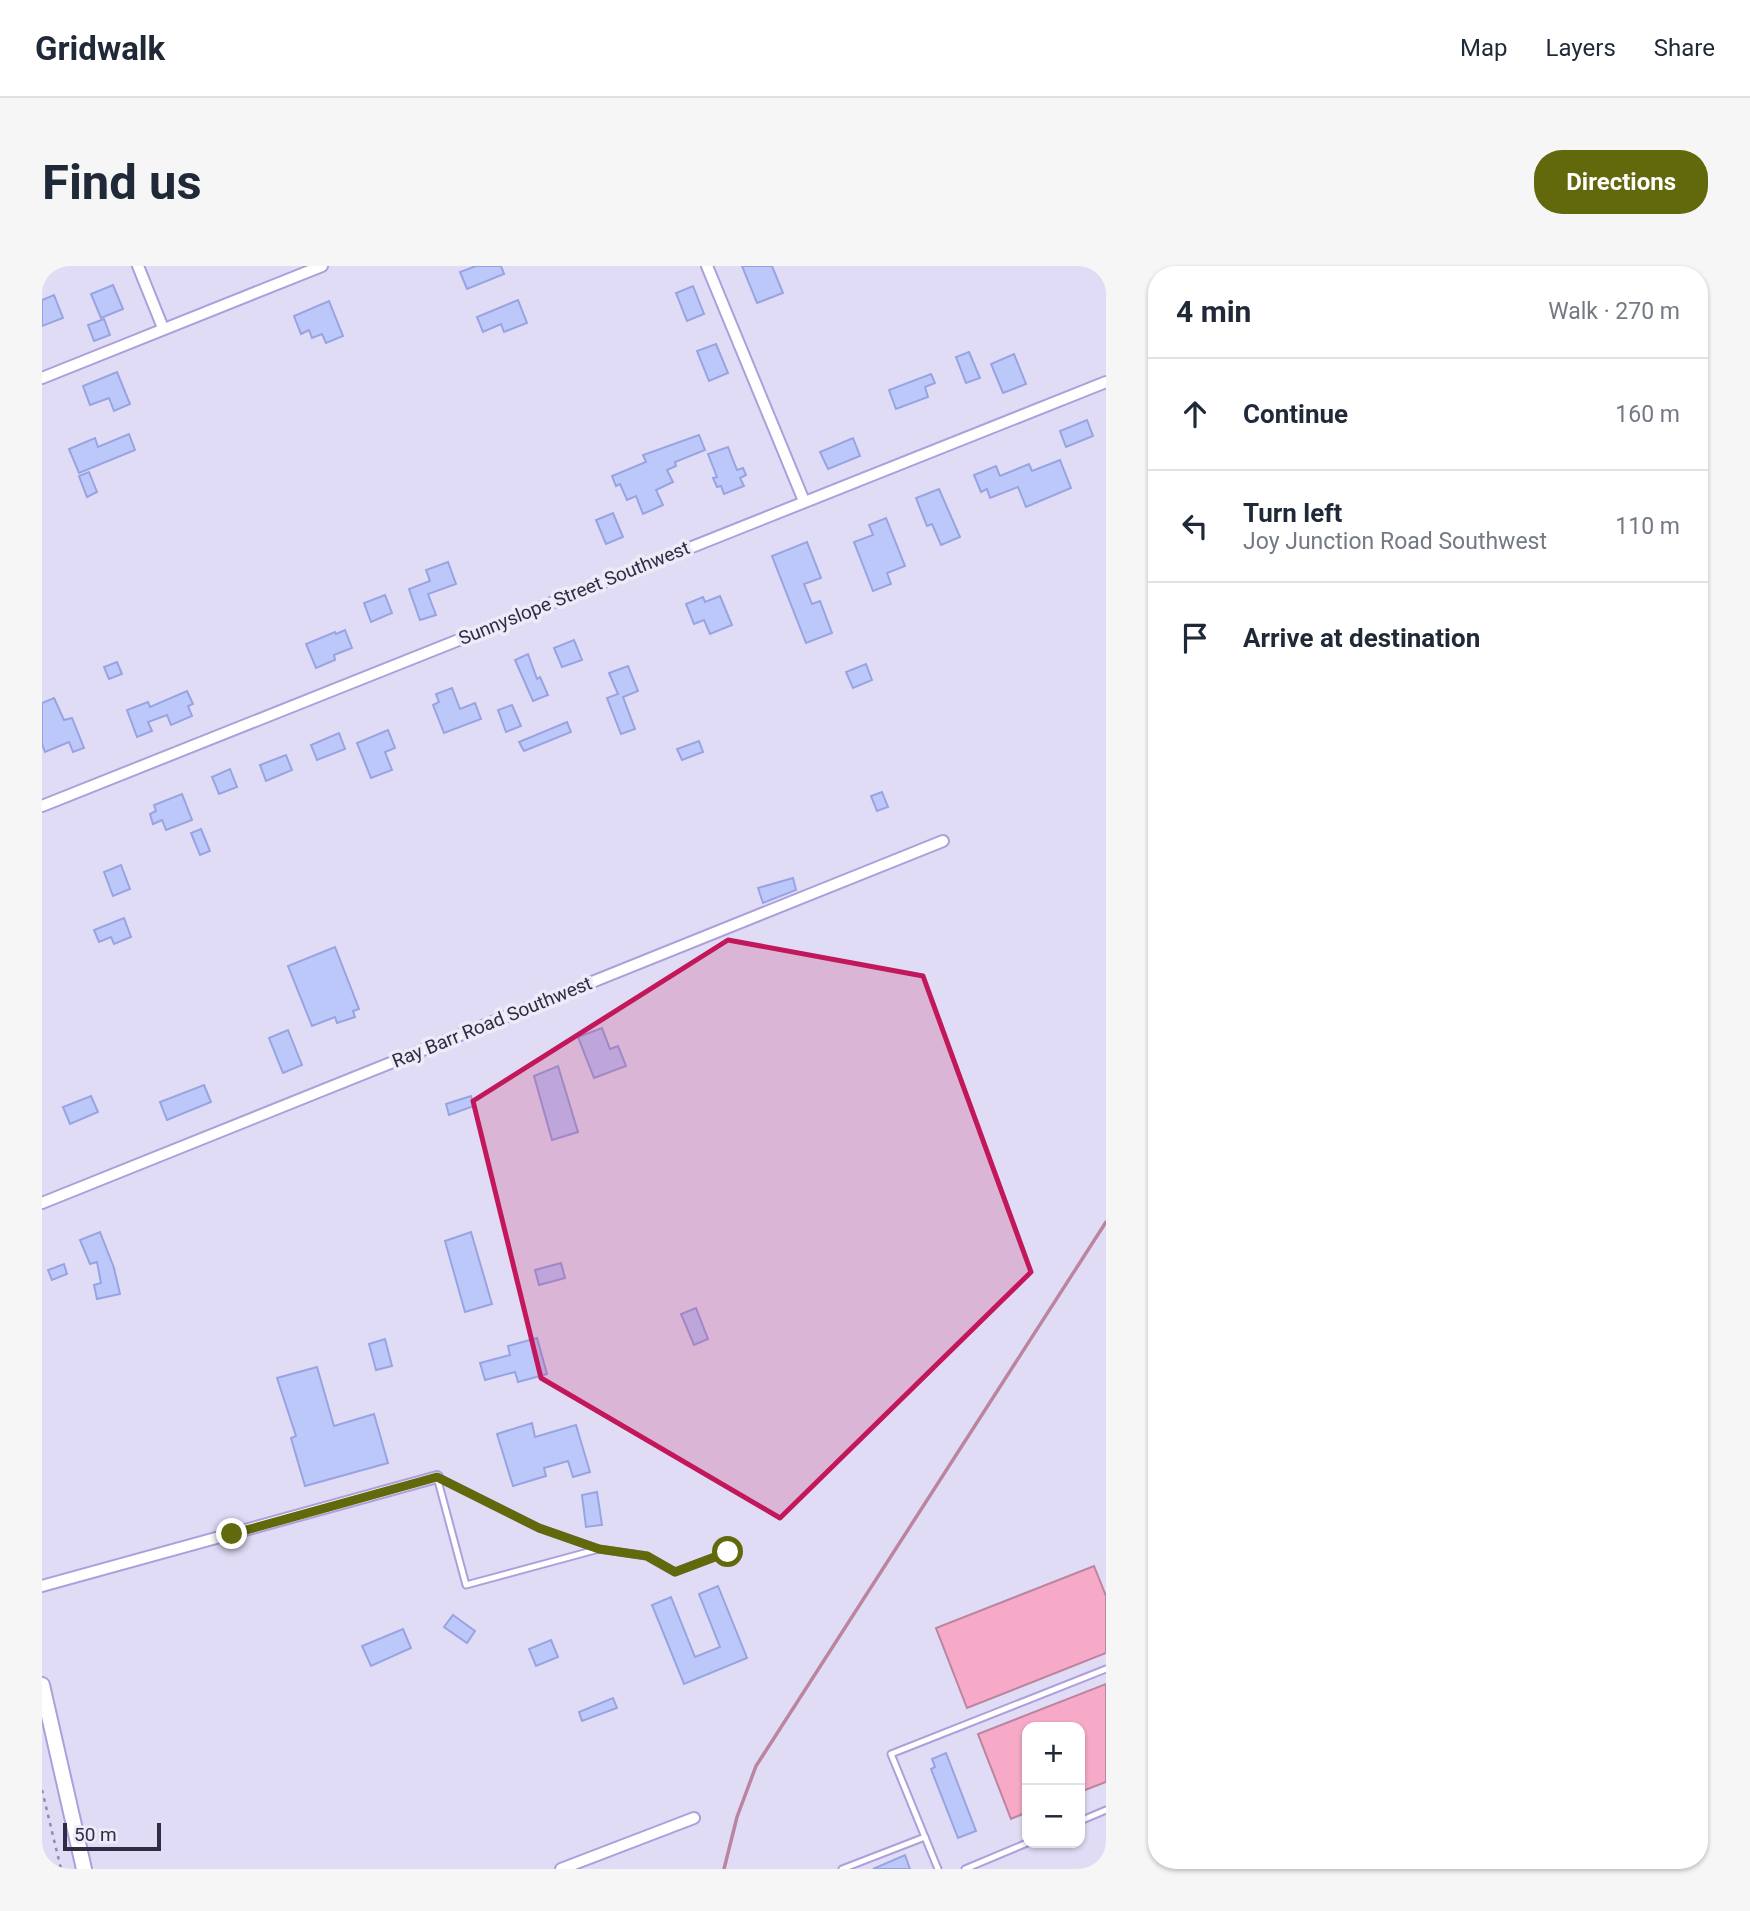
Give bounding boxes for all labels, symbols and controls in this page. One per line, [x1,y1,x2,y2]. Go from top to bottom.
text: Gridwalk [35,29,165,68]
text: Map [1460,34,1508,62]
text: Layers [1546,34,1616,62]
text: Share [1654,34,1715,62]
button: Directions [1534,150,1708,214]
text: Find us [42,154,202,211]
text: 4 min [1176,294,1251,329]
text: Walk · 270 m [1548,298,1680,325]
icon: ahead [1176,395,1214,433]
text: Continue [1243,399,1348,429]
text: 160 m [1615,401,1680,428]
text: Turn left [1243,498,1342,528]
icon: left [1176,507,1214,545]
text: 110 m [1615,513,1680,540]
text: Joy Junction Road Southwest [1243,528,1547,555]
street label: Sunnyslope Street Southwest [455,536,693,650]
icon: arrive [1176,619,1214,657]
text: Arrive at destination [1243,623,1480,653]
street label: Ray Barr Road Southwest [389,971,595,1073]
route end [216,1518,247,1549]
route start [712,1536,743,1567]
map controls [1022,1722,1085,1848]
button: + [1022,1722,1085,1785]
button: − [1022,1785,1085,1848]
scale bar [63,1820,161,1852]
text: 50 m [74,1823,117,1846]

